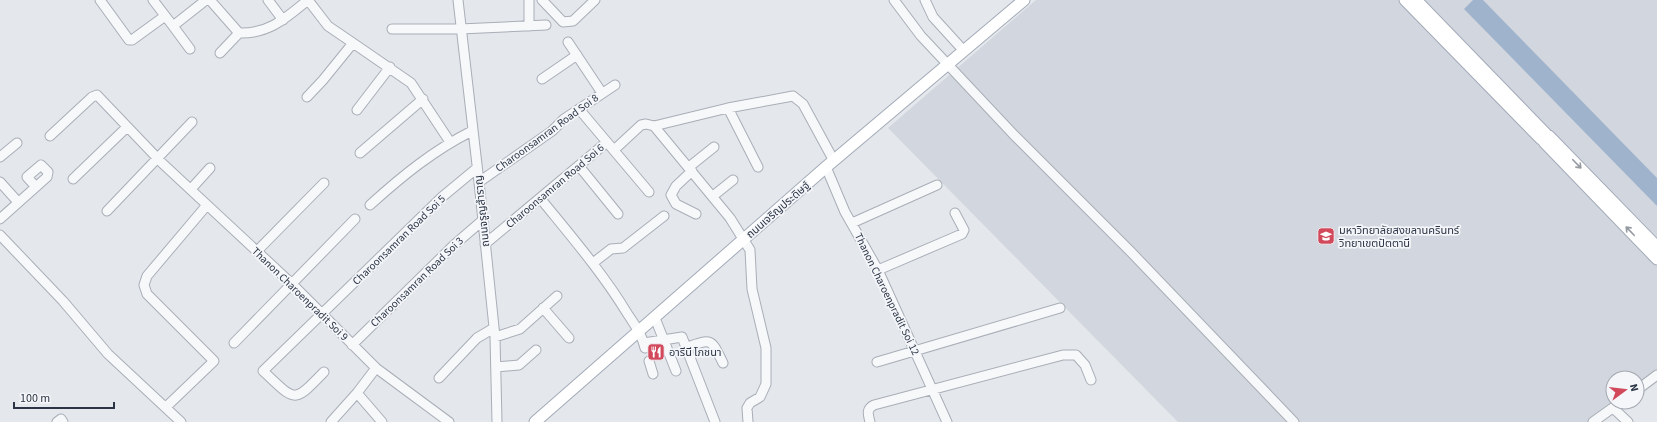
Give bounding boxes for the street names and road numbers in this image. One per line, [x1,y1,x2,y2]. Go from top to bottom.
street label: Charoonsamran Road Soi 8 [492,90,602,176]
street label: Charoonsamran Road Soi 6 [503,140,608,232]
street label: ถนนจรูญสำราญ [471,174,493,248]
street label: ถนนเจริญประดิษฐ์ [743,178,813,242]
street label: Charoonsamran Road Soi 5 [349,192,449,288]
street label: Thanon Charoenpradit Soi 12 [851,230,923,358]
street label: Charoonsamran Road Soi 3 [367,234,467,330]
street label: Thanon Charoenpradit Soi 9 [248,244,352,344]

